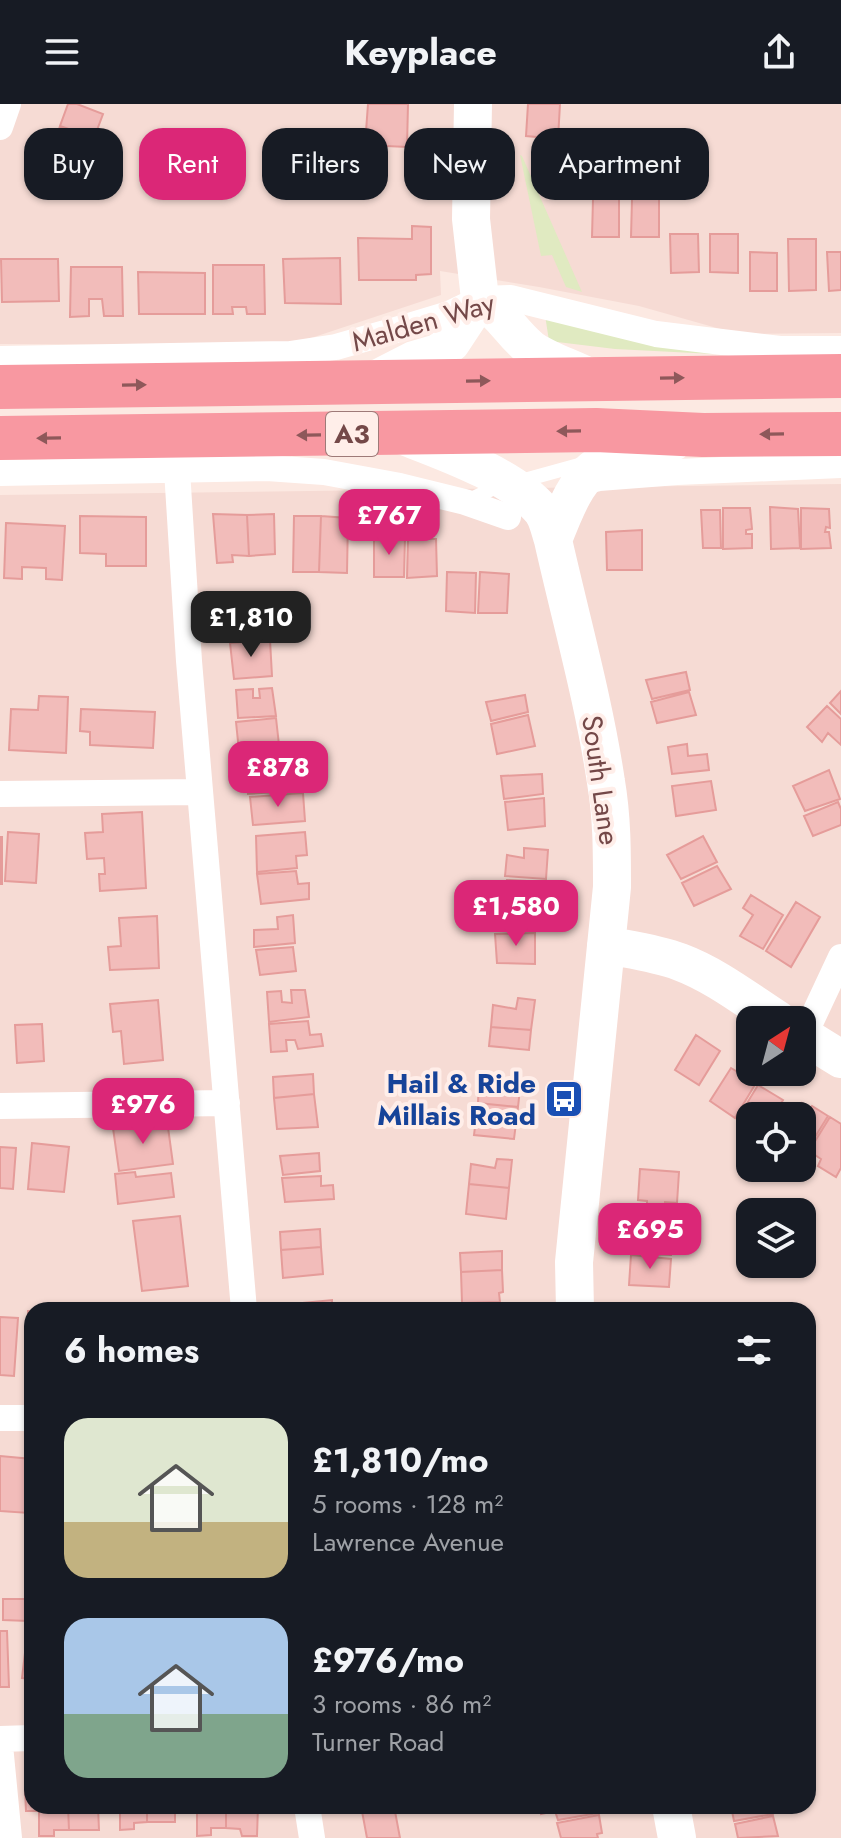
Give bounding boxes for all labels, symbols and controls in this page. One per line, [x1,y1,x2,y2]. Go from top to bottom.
text: Keyplace [344,26,497,78]
icon: menu [40,30,84,74]
icon: share [757,30,801,74]
chip: Buy [24,128,123,200]
chip: Rent [139,128,246,200]
chip: Filters [262,128,388,200]
chip: New [404,128,515,200]
chip: Apartment [531,128,709,200]
street label: Malden Way [347,282,500,362]
one-way arrow [660,372,685,384]
one-way arrow [466,375,491,387]
one-way arrow [122,379,147,391]
road number: A3 [326,412,378,456]
one-way arrow [556,424,581,437]
one-way arrow [759,428,784,440]
one-way arrow [296,429,321,441]
one-way arrow [36,431,61,444]
pin: £767 [342,489,436,557]
text: £767 [357,496,421,534]
pin: £1,810 [186,591,316,659]
text: £1,810 [209,598,293,636]
street label: South Lane [571,713,630,847]
pin: £878 [231,741,325,809]
text: £878 [246,748,310,786]
pin: £1,580 [451,880,581,948]
text: £1,580 [472,887,560,925]
north arrow [736,1006,816,1086]
map controls [736,1006,816,1278]
place label: Hail & Ride Millais Road [377,1063,536,1136]
pin: £976 [96,1078,190,1146]
bus stop icon: Hail & Ride Millais Road [543,1078,585,1120]
text: £976 [110,1085,176,1123]
button: locate [736,1102,816,1182]
button: layers [736,1198,816,1278]
pin: £695 [603,1203,697,1271]
text: £695 [616,1210,684,1248]
text: 6 homes [64,1326,199,1375]
icon: filters [732,1328,776,1372]
text: £1,810/mo [312,1436,488,1485]
icon: home [128,1450,224,1546]
text: 5 rooms · 128 m² [312,1485,503,1523]
text: Lawrence Avenue [312,1523,504,1561]
text: £976/mo [312,1636,464,1685]
icon: home [128,1650,224,1746]
text: 3 rooms · 86 m² [312,1685,491,1723]
text: Turner Road [312,1723,444,1761]

